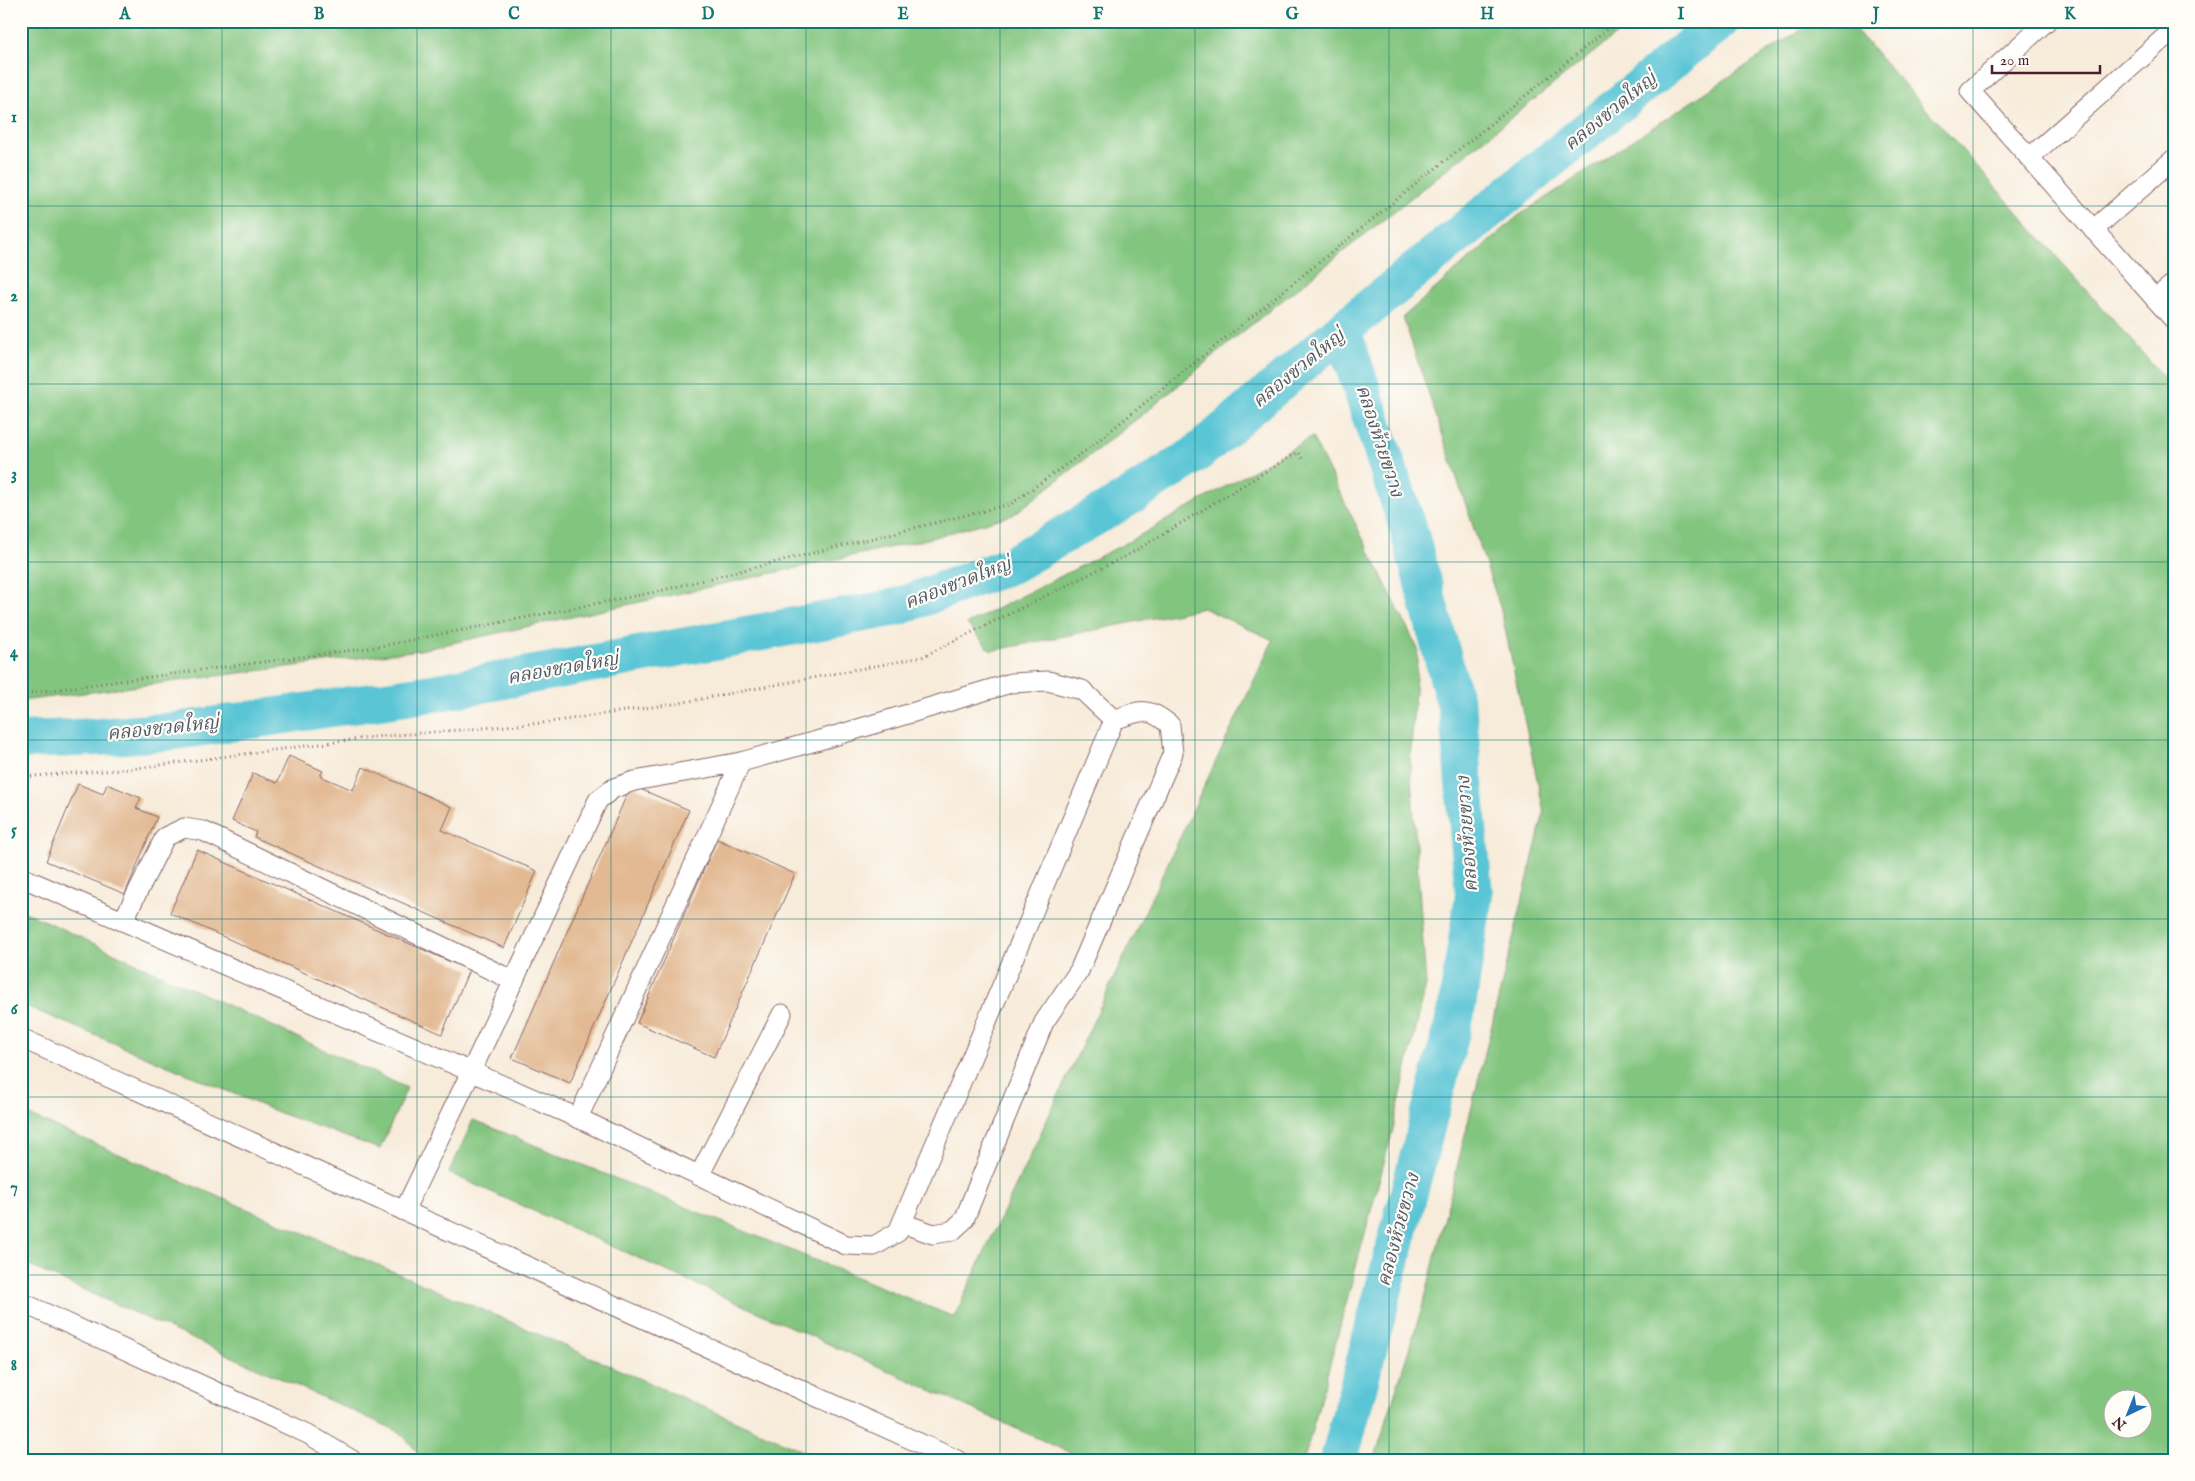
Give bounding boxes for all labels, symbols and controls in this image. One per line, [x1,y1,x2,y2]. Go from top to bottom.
text: A [119,5,132,25]
text: B [314,5,325,25]
text: C [508,5,520,25]
text: D [702,5,715,25]
text: E [897,5,909,25]
text: F [1093,5,1104,25]
text: G [1286,5,1299,25]
text: H [1480,5,1494,25]
text: I [1678,5,1685,25]
text: J [1871,5,1880,25]
text: K [2064,5,2077,25]
scale bar [1992,42,2100,74]
text: 20 m [2000,51,2030,70]
water label: คลองชวดใหญ่ [1558,63,1665,157]
text: 1 [11,108,17,128]
text: 2 [10,287,18,307]
water label: คลองชวดใหญ่ [1246,320,1353,414]
water label: คลองห้วยขวาง [1350,382,1409,502]
text: 3 [11,465,17,485]
water label: คลองชวดใหญ่ [900,549,1018,615]
text: 4 [10,643,19,663]
water label: คลองชวดใหญ่ [505,644,623,691]
water label: คลองชวดใหญ่ [106,708,223,747]
water label: คลองห้วยขวาง [1452,774,1484,893]
text: 5 [11,821,17,841]
text: 6 [11,1000,19,1020]
water label: คลองห้วยขวาง [1372,1169,1426,1289]
text: 7 [10,1178,18,1198]
text: 8 [11,1356,17,1376]
north arrow [2102,1388,2152,1438]
text: N [2109,1412,2131,1434]

